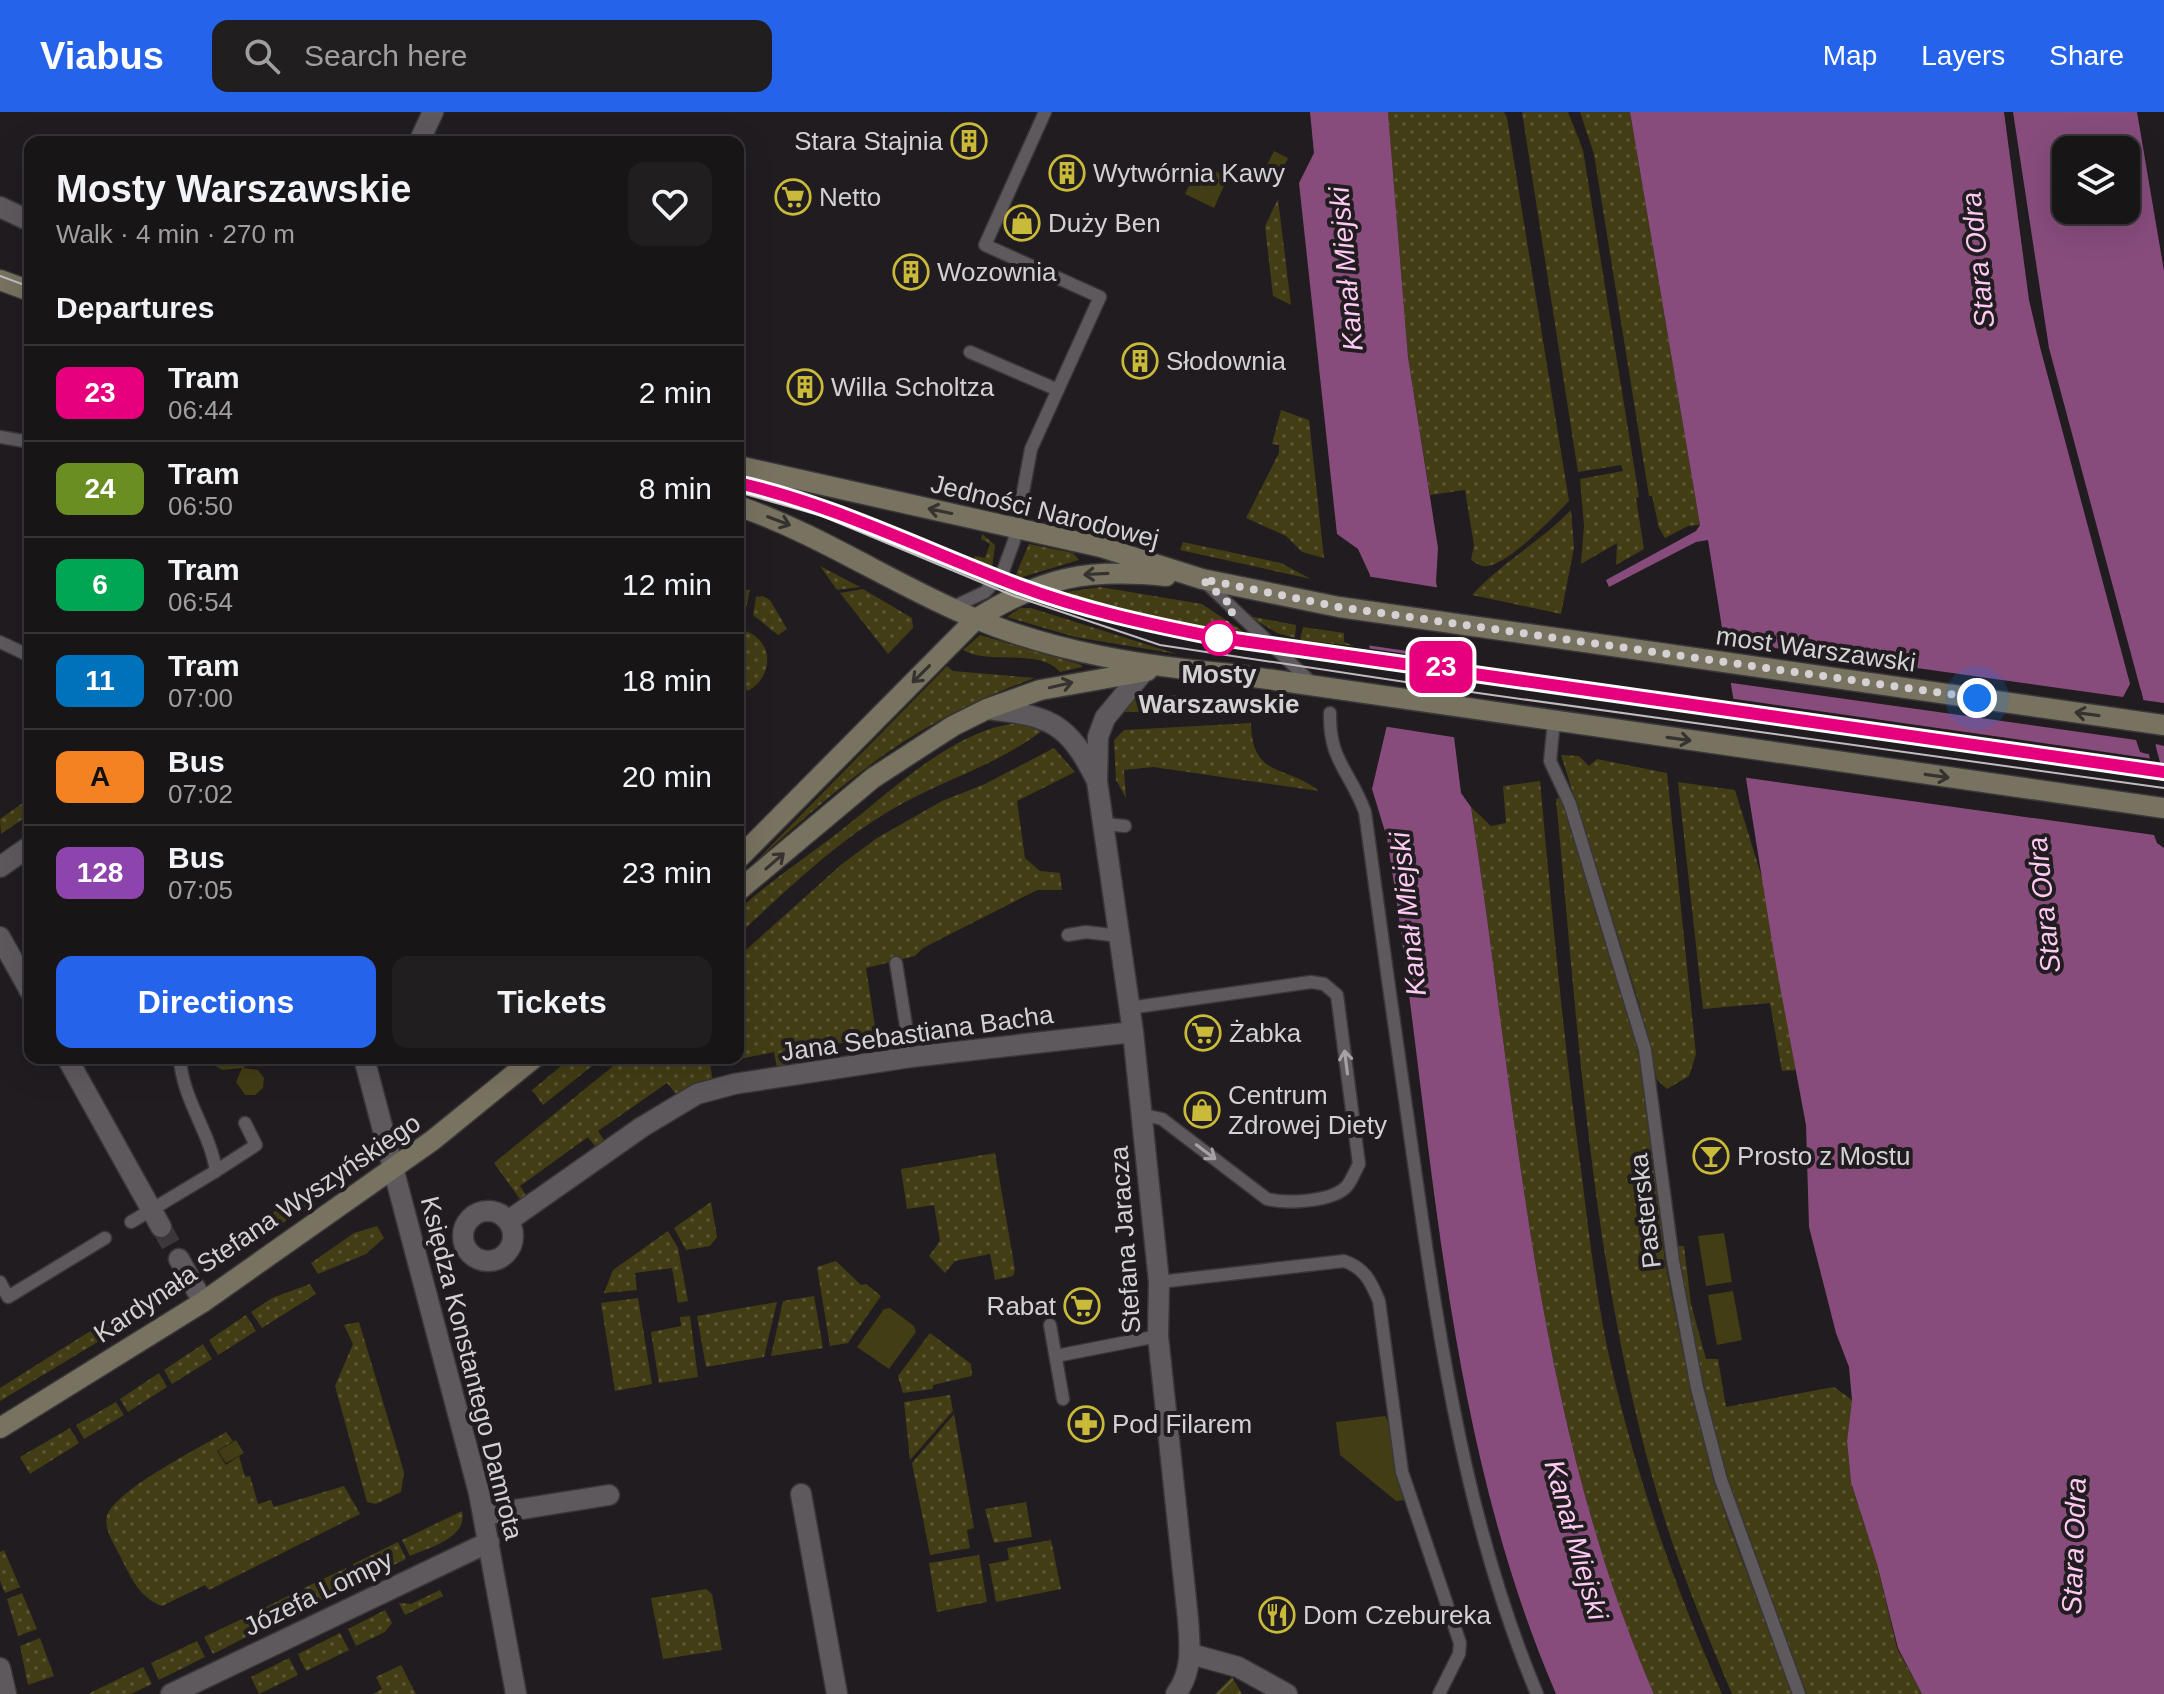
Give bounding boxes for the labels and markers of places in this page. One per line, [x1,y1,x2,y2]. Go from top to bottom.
building icon: Stara Stajnia [950,122,988,160]
place label: Stara Stajnia [794,126,944,156]
building icon: Wytwórnia Kawy [1048,154,1086,192]
place label: Wytwórnia Kawy [1093,158,1285,188]
supermarket icon: Netto [774,178,812,216]
place label: Netto [819,182,881,212]
shop icon: Duży Ben [1003,204,1041,242]
place label: Duży Ben [1048,208,1161,238]
building icon: Wozownia [892,253,930,291]
place label: Wozownia [937,257,1057,287]
building icon: Słodownia [1121,342,1159,380]
place label: Słodownia [1166,346,1287,376]
building icon: Willa Scholtza [786,368,824,406]
place label: Willa Scholtza [831,372,995,402]
marker: Mosty Warszawskie [1202,621,1236,655]
place label: Mosty Warszawskie [1139,659,1299,719]
supermarket icon: Żabka [1184,1014,1222,1052]
place label: Żabka [1229,1018,1302,1048]
place label: Centrum Zdrowej Diety [1228,1080,1387,1140]
shop icon: Centrum Zdrowej Diety [1183,1091,1221,1129]
bar icon: Prosto z Mostu [1692,1137,1730,1175]
place label: Prosto z Mostu [1737,1141,1910,1171]
supermarket icon: Rabat [1063,1287,1101,1325]
place label: Rabat [987,1291,1057,1321]
pharmacy icon: Pod Filarem [1067,1405,1105,1443]
place label: Pod Filarem [1112,1409,1252,1439]
restaurant icon: Dom Czebureka [1258,1596,1296,1634]
place label: Dom Czebureka [1303,1600,1491,1630]

